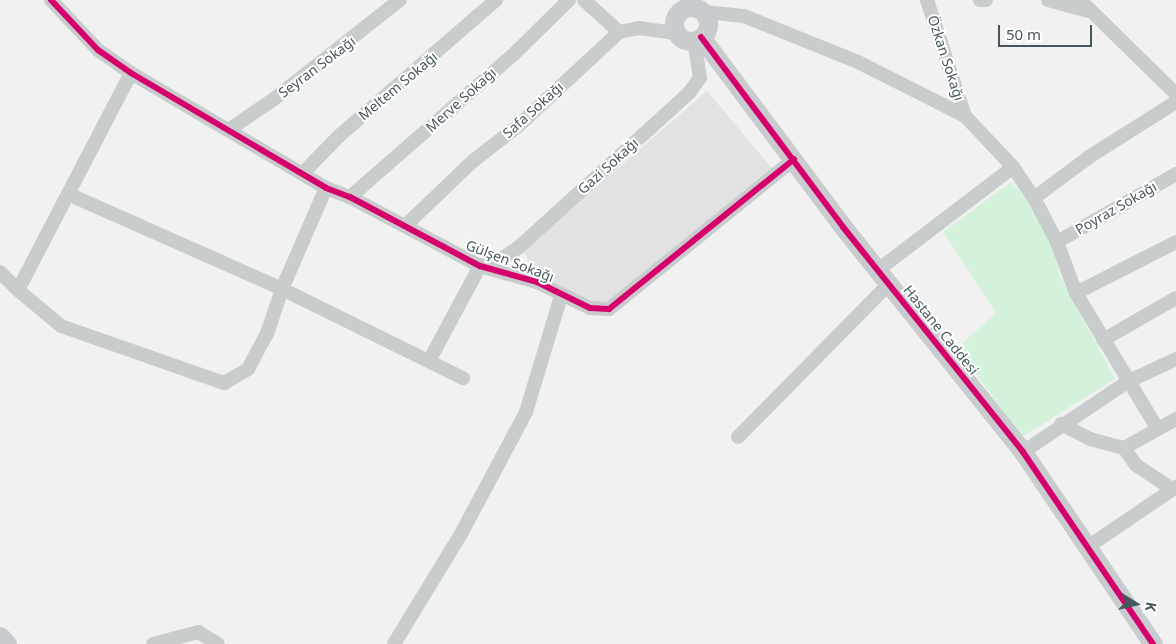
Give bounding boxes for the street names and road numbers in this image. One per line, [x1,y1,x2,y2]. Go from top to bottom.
street label: Özkan Sokağı [924,13,968,103]
street label: Seyran Sokağı [275,33,359,101]
street label: Meltem Sokağı [355,48,441,124]
street label: Merve Sokağı [422,64,500,136]
street label: Safa Sokağı [499,78,567,142]
street label: Gazi Sokağı [574,134,642,198]
street label: Poyraz Sokağı [1072,178,1160,238]
street label: Gülşen Sokağı [464,236,556,286]
street label: Hastane Caddesi [900,282,982,378]

